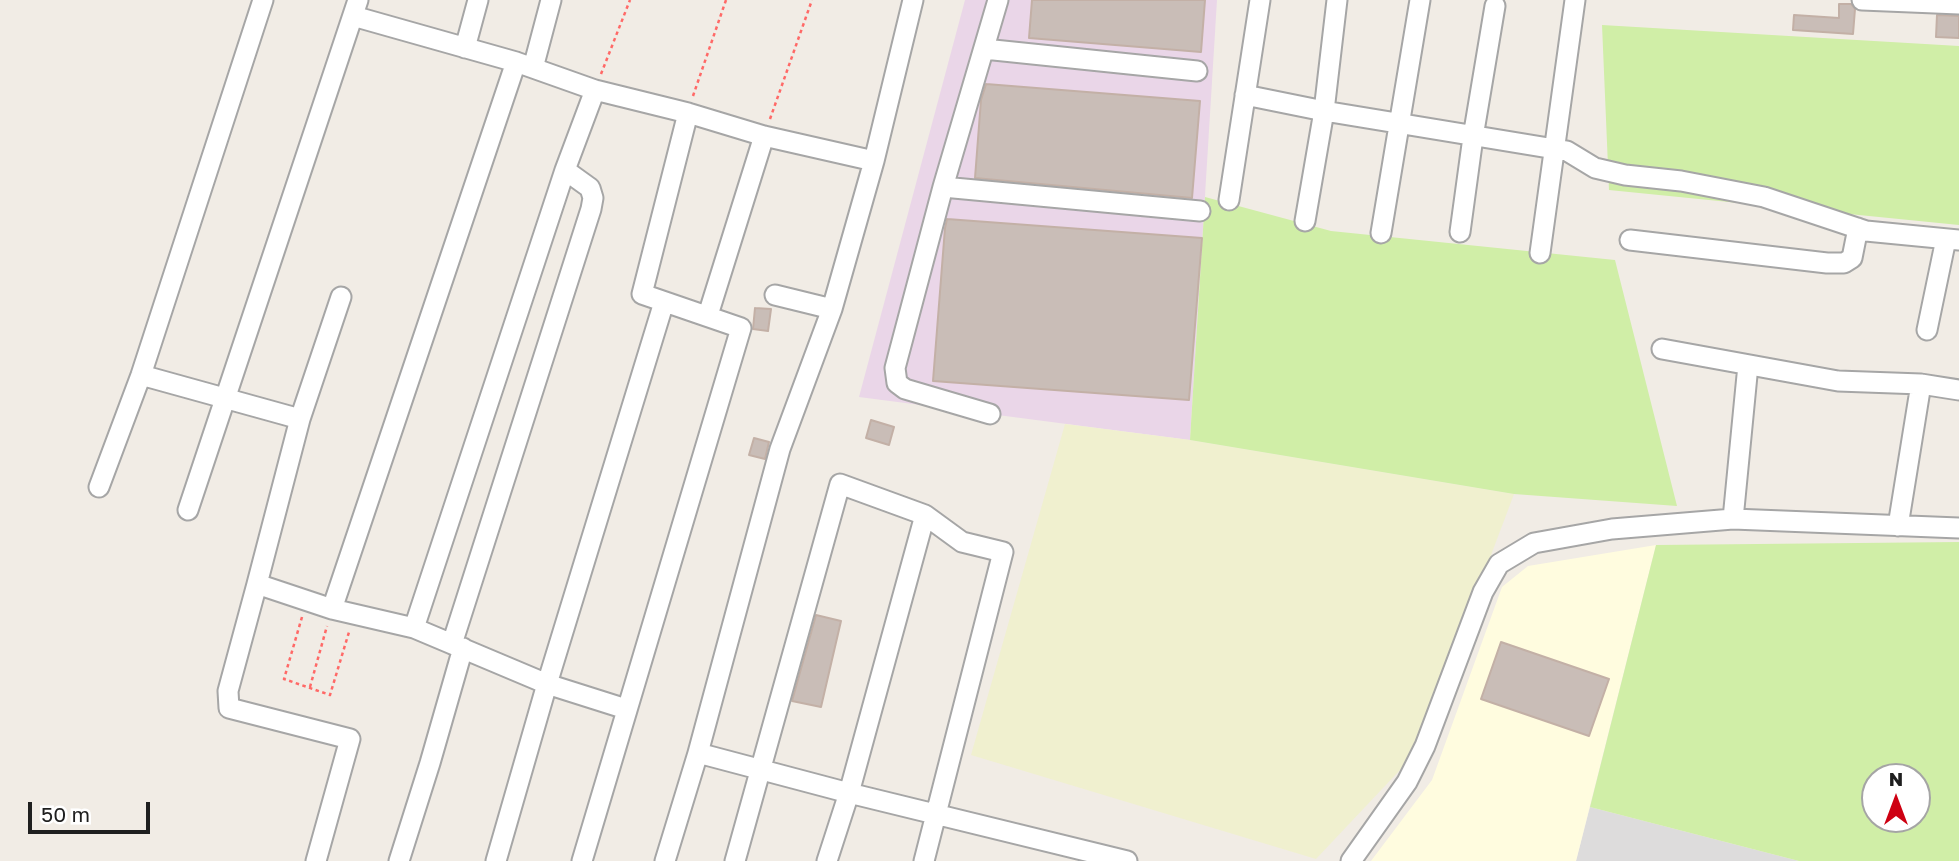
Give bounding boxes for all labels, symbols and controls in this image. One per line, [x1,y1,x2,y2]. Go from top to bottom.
north arrow [1861,763,1931,833]
text: N [1889,767,1903,790]
scale bar [32,788,154,832]
text: 50 m [41,801,90,827]

